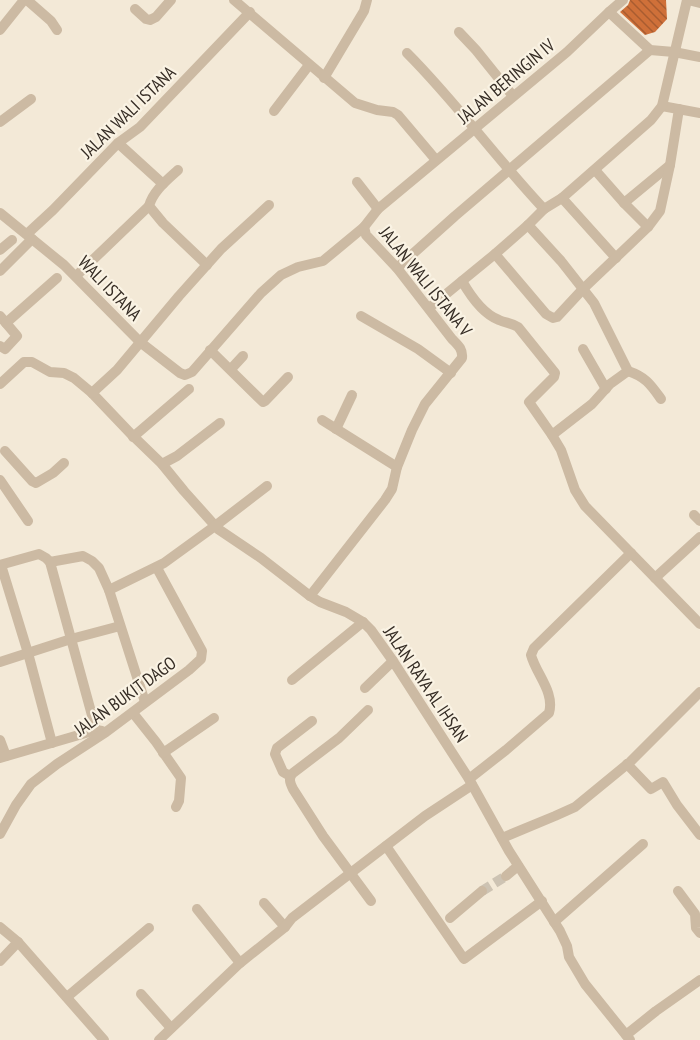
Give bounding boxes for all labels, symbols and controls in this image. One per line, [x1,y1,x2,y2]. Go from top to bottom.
street label: JALAN BERINGIN IV [452,33,560,129]
street label: JALAN WALI ISTANA [75,61,181,164]
street label: JALAN WALI ISTANA V [374,221,478,341]
street label: WALI ISTANA [73,251,147,326]
street label: JALAN RAYA AL IHSAN [378,621,473,747]
street label: JALAN BUKIT DAGO [69,651,181,741]

